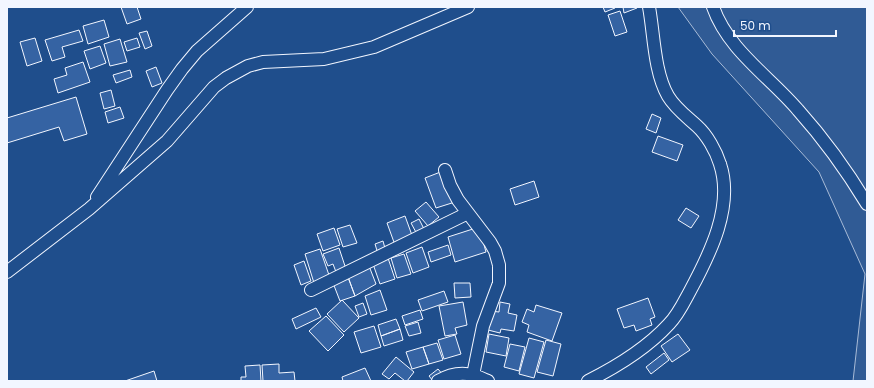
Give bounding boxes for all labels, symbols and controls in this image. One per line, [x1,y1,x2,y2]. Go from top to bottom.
scale bar [734,12,836,38]
text: 50 m [740,17,771,34]

